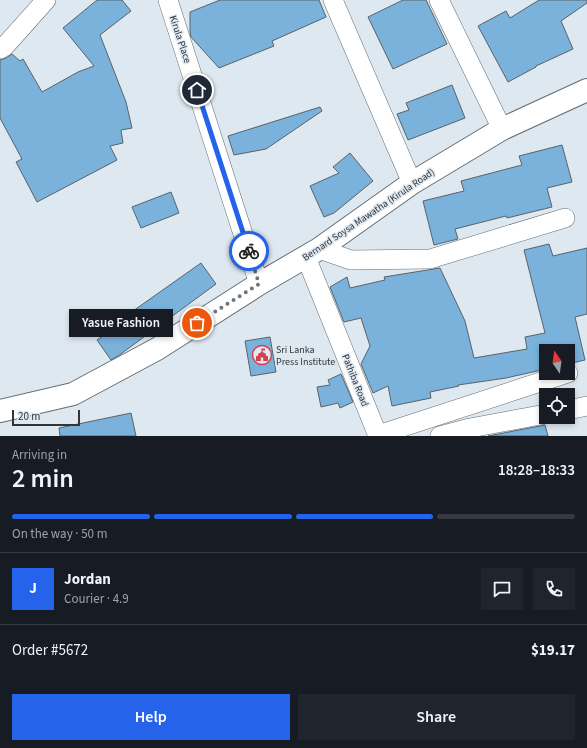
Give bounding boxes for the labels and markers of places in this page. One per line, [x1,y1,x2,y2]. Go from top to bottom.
pin [180,73,214,107]
pin [180,306,214,340]
callout: Yasue Fashion [69,309,173,337]
place label: Sri Lanka Press Institute [276,343,335,369]
public building icon: Sri Lanka Press Institute [251,344,273,366]

